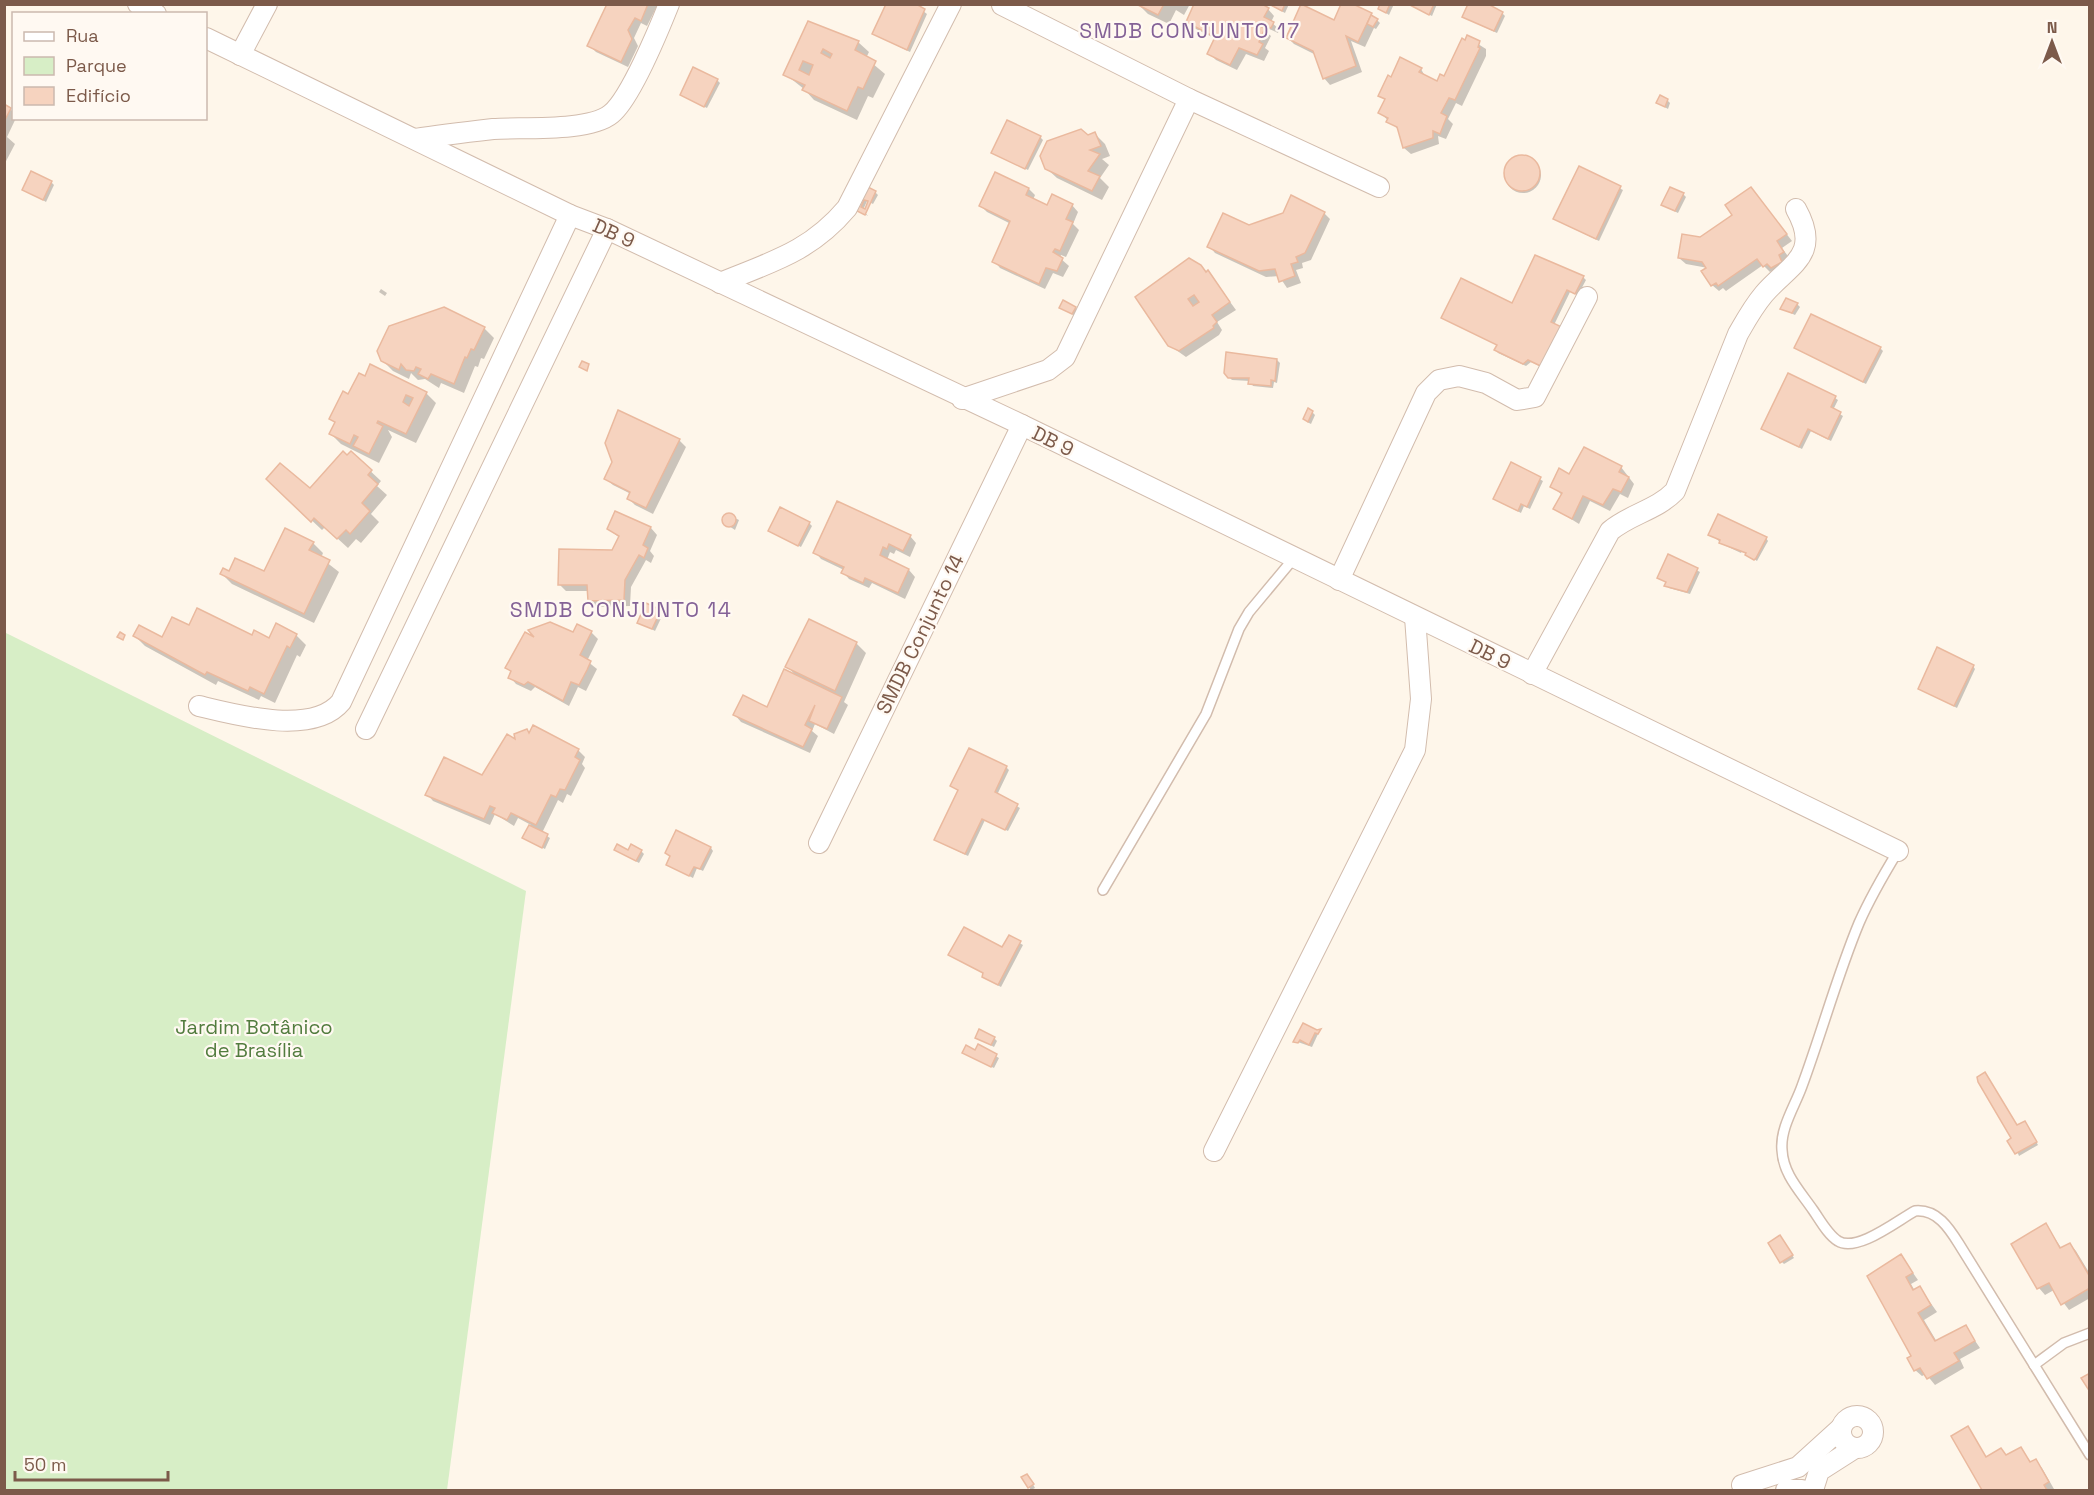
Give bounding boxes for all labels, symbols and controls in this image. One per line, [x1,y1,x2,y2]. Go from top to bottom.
legend [12,12,207,120]
north arrow [2022,12,2082,72]
district label: SMDB CONJUNTO 17 [1079,17,1301,44]
text: N [2047,17,2057,38]
text: Rua [66,24,99,47]
text: Parque [66,54,127,77]
text: Edifício [66,84,131,107]
street label: DB 9 [589,212,639,254]
street label: DB 9 [1028,420,1078,462]
street label: SMDB Conjunto 14 [870,550,970,718]
district label: SMDB CONJUNTO 14 [510,596,732,623]
street label: DB 9 [1465,633,1515,675]
park label: Jardim Botânico de Brasília [175,1014,333,1063]
scale bar [15,1444,168,1482]
text: 50 m [24,1453,66,1476]

